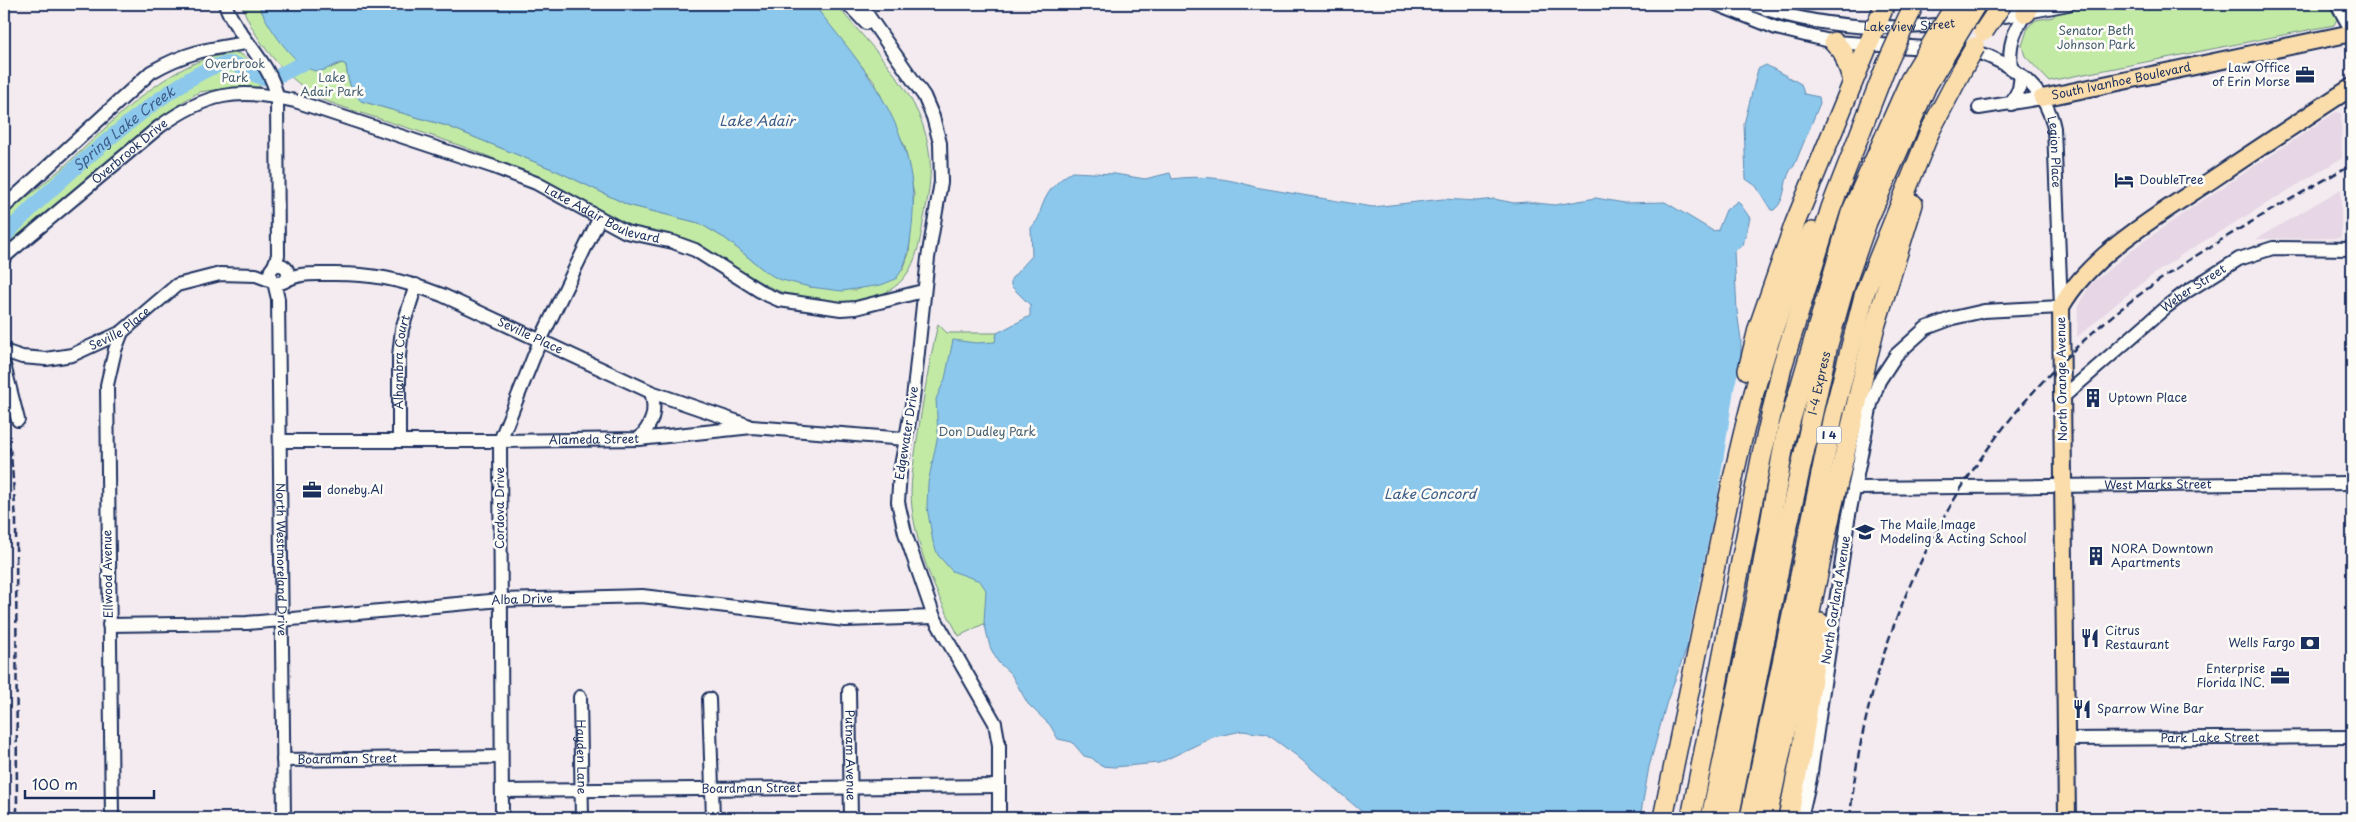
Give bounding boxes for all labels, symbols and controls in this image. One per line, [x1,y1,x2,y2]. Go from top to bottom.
street label: Lakeview Street [1863,13,1956,35]
park label: Senator Beth Johnson Park [2057,21,2135,53]
park label: Overbrook Park [205,54,265,86]
street label: South Ivanhoe Boulevard [2050,57,2193,104]
place label: Law Office of Erin Morse [2212,58,2290,90]
office icon: Law Office of Erin Morse [2294,64,2316,86]
park label: Lake Adair Park [300,68,364,100]
water label: Spring Lake Creek [68,80,180,175]
water label: Lake Adair [719,110,796,131]
street label: Legion Place [2043,113,2066,188]
street label: Overbrook Drive [87,114,171,188]
hotel icon: DoubleTree [2113,169,2135,191]
place label: DoubleTree [2139,170,2204,188]
street label: Lake Adair Boulevard [542,179,662,247]
street label: Weber Street [2157,259,2229,316]
street label: Seville Place [86,302,154,354]
street label: Alhambra Court [389,312,414,410]
street label: Seville Place [495,312,566,358]
street label: North Orange Avenue [2051,316,2071,441]
street label: I-4 Express [1803,349,1834,417]
street label: Edgewater Drive [890,385,922,481]
building icon: Uptown Place [2082,387,2104,409]
place label: Uptown Place [2108,388,2187,406]
park label: Don Dudley Park [938,422,1036,440]
road number: I 4 [1816,426,1842,444]
street label: Alameda Street [549,429,639,448]
street label: Cordova Drive [490,467,508,549]
street label: West Marks Street [2104,474,2212,493]
office icon: doneby.AI [301,479,323,501]
place label: doneby.AI [327,480,383,498]
street label: North Westmoreland Drive [272,483,292,636]
water label: Lake Concord [1384,483,1478,504]
place label: The Maile Image Modeling & Acting School [1880,515,2027,547]
school or university icon: The Maile Image Modeling & Acting School [1854,521,1876,543]
street label: Ellwood Avenue [97,529,117,618]
street label: North Garland Avenue [1816,534,1854,665]
place label: NORA Downtown Apartments [2111,539,2213,571]
building icon: NORA Downtown Apartments [2085,545,2107,567]
street label: Alba Drive [490,589,553,609]
place label: Citrus Restaurant [2105,621,2169,653]
restaurant icon: Citrus Restaurant [2079,627,2101,649]
bank icon: Wells Fargo [2299,632,2321,654]
place label: Wells Fargo [2229,633,2295,651]
place label: Enterprise Florida INC. [2197,659,2265,691]
office icon: Enterprise Florida INC. [2269,665,2291,687]
restaurant icon: Sparrow Wine Bar [2071,698,2093,720]
place label: Sparrow Wine Bar [2097,699,2204,717]
street label: Putnam Avenue [841,709,861,801]
street label: Hayden Lane [572,719,592,795]
street label: Park Lake Street [2160,728,2260,746]
street label: Boardman Street [297,748,397,768]
scale bar [25,767,154,799]
text: 100 m [32,772,78,795]
street label: Boardman Street [701,778,801,797]

